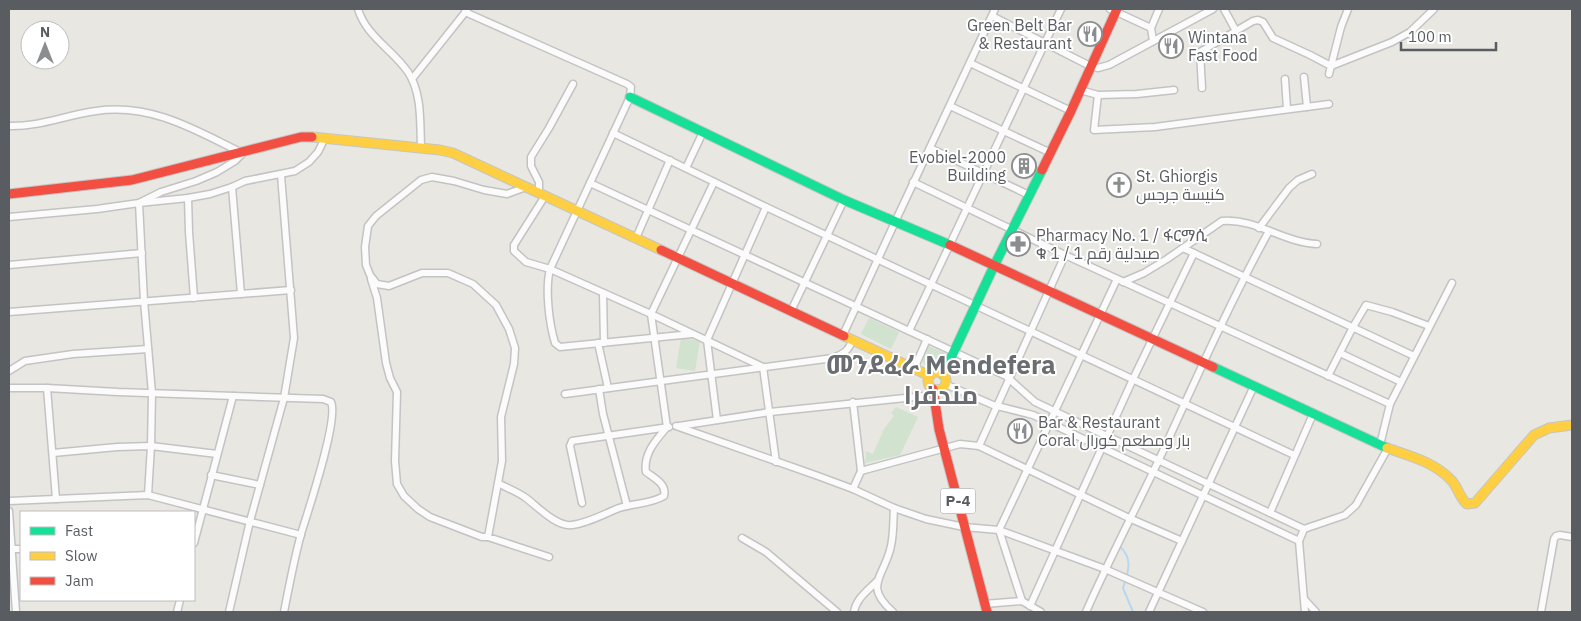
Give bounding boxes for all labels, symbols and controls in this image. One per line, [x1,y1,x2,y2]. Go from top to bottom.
place label: Green Belt Bar & Restaurant [967,15,1072,53]
north arrow [20,20,70,70]
scale bar [1401,20,1496,52]
restaurant icon: Green Belt Bar & Restaurant [1077,21,1103,47]
text: N [40,23,50,41]
place label: Wintana Fast Food [1188,27,1258,65]
text: 100 m [1408,27,1452,46]
restaurant icon: Wintana Fast Food [1158,33,1184,59]
place label: Evobiel-2000 Building [909,147,1007,185]
building icon: Evobiel-2000 Building [1011,153,1037,179]
place label: St. Ghiorgis كنيسة جرجس [1136,166,1225,205]
church icon: St. Ghiorgis كنيسة جرجس [1106,172,1132,198]
place label: Pharmacy No. 1 / ፋርማሲ ቁ 1 / صيدلية رقم 1 [1036,225,1207,265]
pharmacy icon: Pharmacy No. 1 / ፋርማሲ ቁ 1 / صيدلية رقم 1 [1005,231,1031,257]
district label: መንደፈራ Mendefera مندفرا [826,347,1056,411]
place label: Bar & Restaurant Coral بار ومطعم كورال [1038,412,1190,452]
restaurant icon: Bar & Restaurant Coral بار ومطعم كورال [1007,418,1033,444]
road number: P-4 [940,488,976,514]
legend [20,511,195,601]
text: Fast [65,521,93,540]
text: Slow [65,546,98,565]
text: Jam [65,571,94,590]

